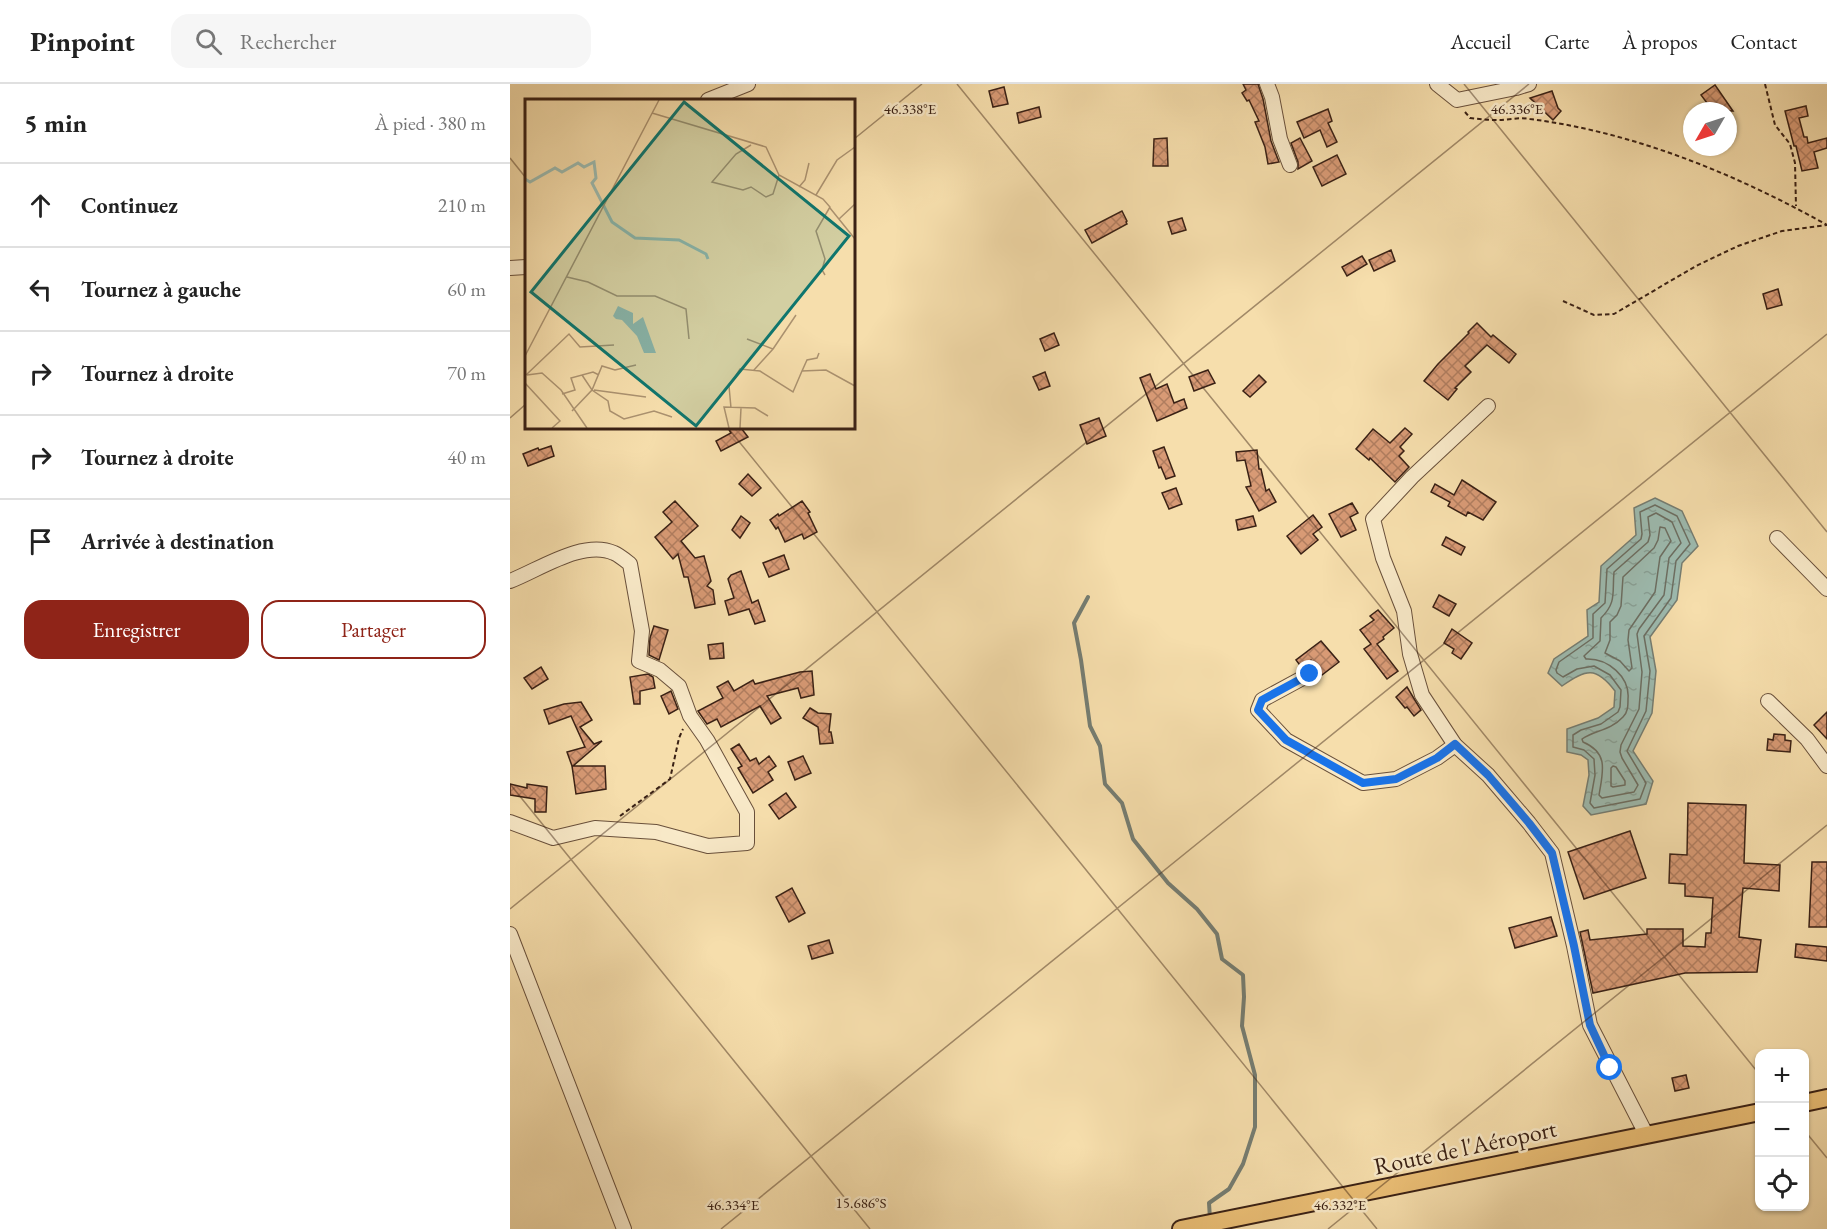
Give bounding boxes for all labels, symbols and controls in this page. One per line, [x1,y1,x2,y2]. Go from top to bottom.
search box [171,14,591,68]
text: Pinpoint [30,23,135,59]
icon: search [192,25,225,58]
text: Rechercher [240,27,336,56]
text: Accueil [1451,28,1511,55]
text: Carte [1544,28,1589,55]
text: À propos [1622,28,1697,55]
text: Contact [1730,28,1797,55]
inset map [525,99,855,429]
text: 46.338°E [884,99,937,118]
text: 46.336°E [1491,99,1544,118]
north arrow [1683,102,1737,156]
text: 5 min [24,106,87,140]
text: À pied · 380 m [375,110,486,136]
icon: ahead [24,189,57,222]
text: Continuez [81,191,178,220]
text: 210 m [438,192,486,218]
icon: left [24,273,57,306]
text: Tournez à gauche [81,275,241,304]
text: 60 m [447,276,486,302]
icon: right [24,357,57,390]
text: Tournez à droite [81,359,234,388]
text: 70 m [447,360,486,386]
icon: right [24,441,57,474]
text: Tournez à droite [81,443,234,472]
text: 40 m [447,444,486,470]
icon: arrive [24,525,57,558]
text: Arrivée à destination [81,527,274,556]
button: Enregistrer [24,600,249,659]
button: Partager [261,600,486,659]
route end [1296,660,1322,686]
map controls [1755,1049,1809,1211]
button: + [1755,1049,1809,1103]
route start [1596,1054,1622,1080]
button: − [1755,1103,1809,1157]
street label: Route de l'Aéroport [1371,1112,1560,1181]
button: locate [1755,1157,1809,1211]
text: 15.686°S [836,1193,886,1212]
text: 46.334°E [707,1195,760,1214]
text: 46.332°E [1314,1195,1367,1214]

